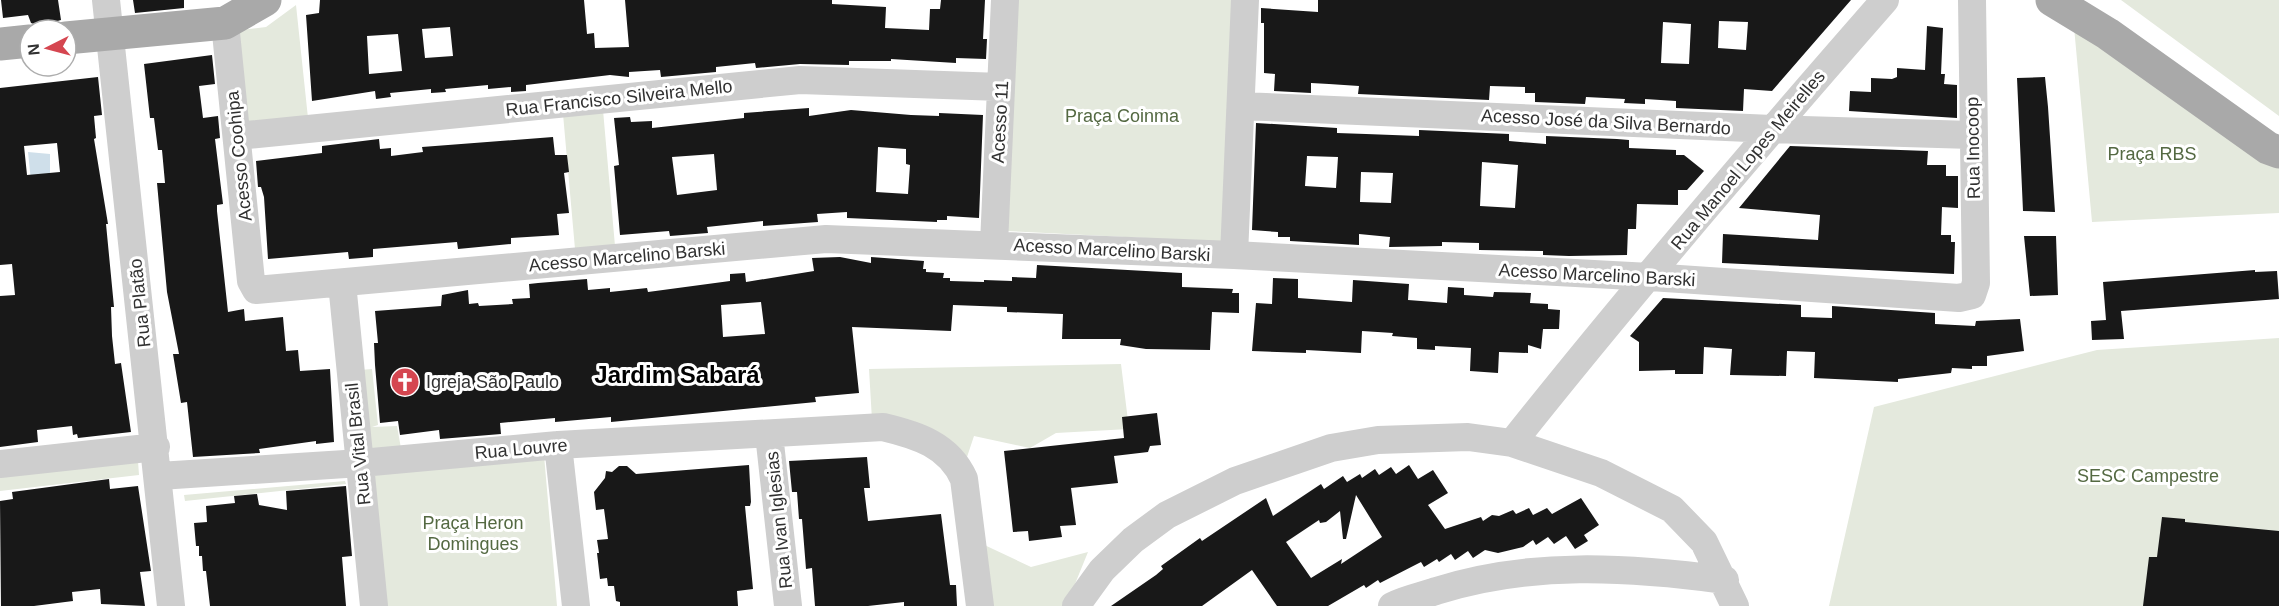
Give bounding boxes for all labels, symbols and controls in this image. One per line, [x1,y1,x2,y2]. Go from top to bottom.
north arrow [18,18,78,78]
text: N [25,43,43,56]
street label: Rua Manoel Lopes Meirelles [1667,66,1829,254]
street label: Rua Francisco Silveira Mello [505,76,733,120]
street label: Acesso 11 [988,80,1012,164]
street label: Acesso Coohipa [222,89,256,222]
street label: Rua Inocoop [1962,97,1984,199]
street label: Acesso José da Silva Bernardo [1481,105,1731,139]
park label: Praça Coinma [1065,106,1180,126]
park label: Praça RBS [2107,144,2197,164]
street label: Acesso Marcelino Barski [1013,235,1211,265]
street label: Acesso Marcelino Barski [528,238,726,276]
street label: Rua Platão [125,258,155,348]
street label: Acesso Marcelino Barski [1498,260,1696,290]
district label: Jardim Sabará [594,361,760,388]
church icon: Igreja São Paulo [389,366,421,398]
place label: Igreja São Paulo [426,372,559,392]
street label: Rua Vital Brasil [342,382,374,506]
street label: Rua Louvre [474,435,568,463]
street label: Rua Ivan Iglesias [762,450,796,590]
park label: SESC Campestre [2077,466,2219,486]
park label: Praça Heron Domingues [422,513,524,554]

